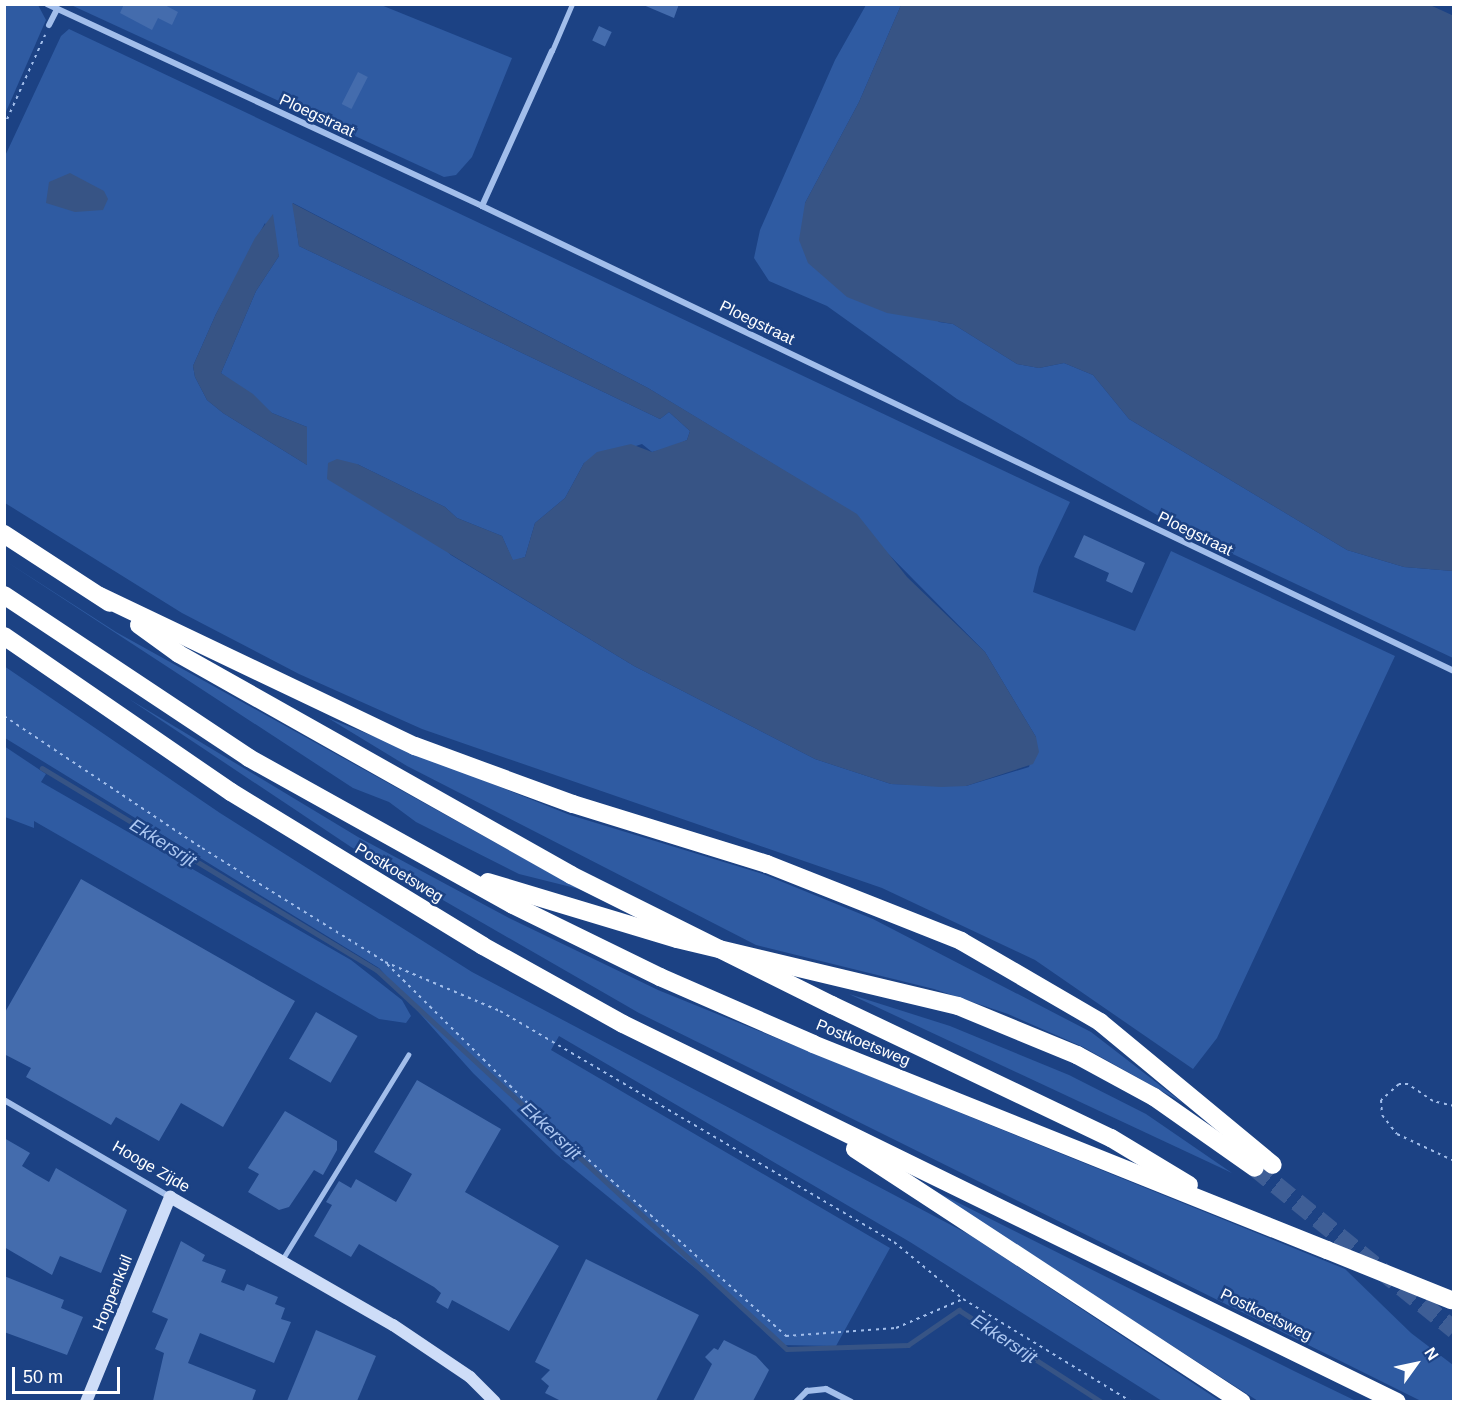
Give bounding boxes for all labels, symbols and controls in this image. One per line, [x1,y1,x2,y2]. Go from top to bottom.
street label: Ploegstraat [276,90,358,142]
street label: Ploegstraat [716,297,798,349]
street label: Ploegstraat [1154,508,1236,560]
water label: Ekkersrijt [126,814,200,872]
street label: Postkoetsweg [351,839,447,907]
street label: Postkoetsweg [813,1015,913,1071]
water label: Ekkersrijt [517,1098,585,1164]
street label: Hooge Zijde [109,1137,193,1197]
street label: Hoppenkuil [89,1252,137,1334]
street label: Postkoetsweg [1217,1285,1315,1345]
water label: Ekkersrijt [967,1310,1041,1368]
north arrow [1386,1334,1446,1394]
text: N [1421,1344,1442,1363]
scale bar [15,1355,123,1393]
text: 50 m [23,1367,63,1387]

